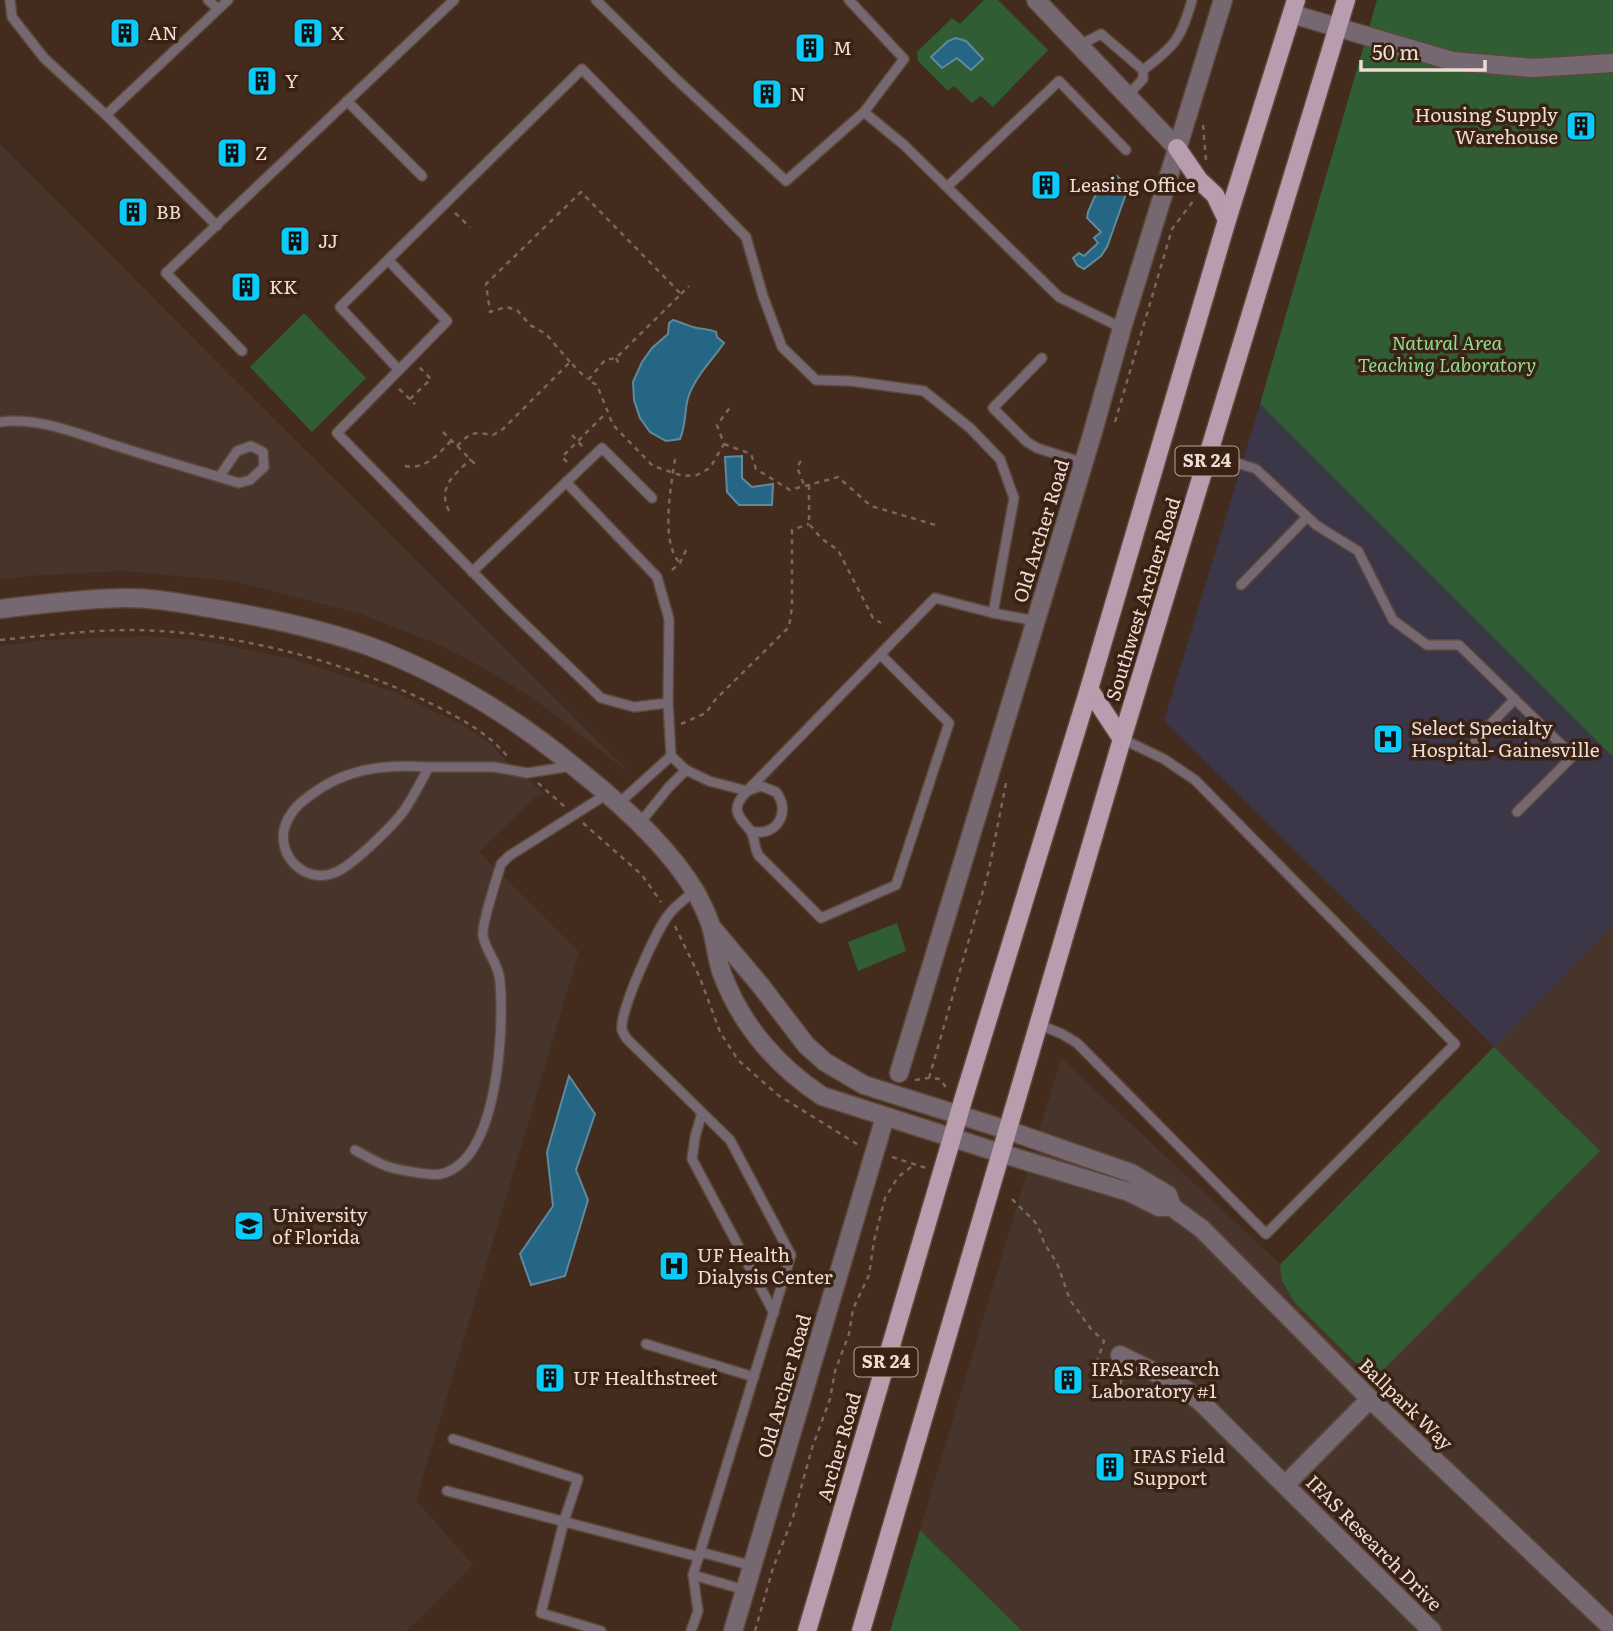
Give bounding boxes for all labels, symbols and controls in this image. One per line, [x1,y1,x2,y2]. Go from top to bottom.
building icon: AN [108,16,142,50]
building icon: X [291,16,325,50]
place label: AN [148,18,178,46]
place label: X [331,18,345,46]
scale bar [1361,28,1485,72]
building icon: M [793,31,827,65]
place label: M [833,33,852,61]
text: 50 m [1372,35,1419,66]
building icon: Y [245,64,279,98]
place label: Y [285,66,299,94]
building icon: N [750,77,784,111]
place label: N [790,79,806,107]
place label: Housing Supply Warehouse [1414,100,1558,150]
building icon: Housing Supply Warehouse [1564,109,1598,143]
building icon: Z [215,136,249,170]
place label: Z [255,138,267,166]
building icon: Leasing Office [1029,168,1063,202]
place label: Leasing Office [1069,170,1196,198]
building icon: BB [116,195,150,229]
place label: BB [156,197,181,225]
building icon: JJ [278,224,312,258]
place label: JJ [318,226,338,254]
building icon: KK [229,270,263,304]
place label: KK [269,272,298,300]
park label: Natural Area Teaching Laboratory [1358,328,1536,378]
road number: SR 24 [1176,447,1238,476]
street label: Old Archer Road [1005,455,1075,606]
street label: Southwest Archer Road [1098,493,1186,704]
place label: Select Specialty Hospital- Gainesville [1411,713,1600,763]
hospital icon: Select Specialty Hospital- Gainesville [1371,722,1405,756]
place label: University of Florida [272,1200,368,1250]
school or university icon: University of Florida [232,1209,266,1243]
place label: UF Health Dialysis Center [697,1240,833,1290]
hospital icon: UF Health Dialysis Center [657,1249,691,1283]
street label: Old Archer Road [749,1310,817,1461]
road number: SR 24 [854,1348,917,1377]
street label: Ballpark Way [1353,1351,1460,1456]
place label: IFAS Research Laboratory #1 [1091,1354,1220,1404]
building icon: UF Healthstreet [533,1361,567,1395]
place label: UF Healthstreet [573,1363,718,1391]
building icon: IFAS Research Laboratory #1 [1051,1363,1085,1397]
street label: Archer Road [809,1388,867,1505]
place label: IFAS Field Support [1133,1441,1226,1491]
building icon: IFAS Field Support [1093,1450,1127,1484]
street label: IFAS Research Drive [1300,1468,1449,1617]

